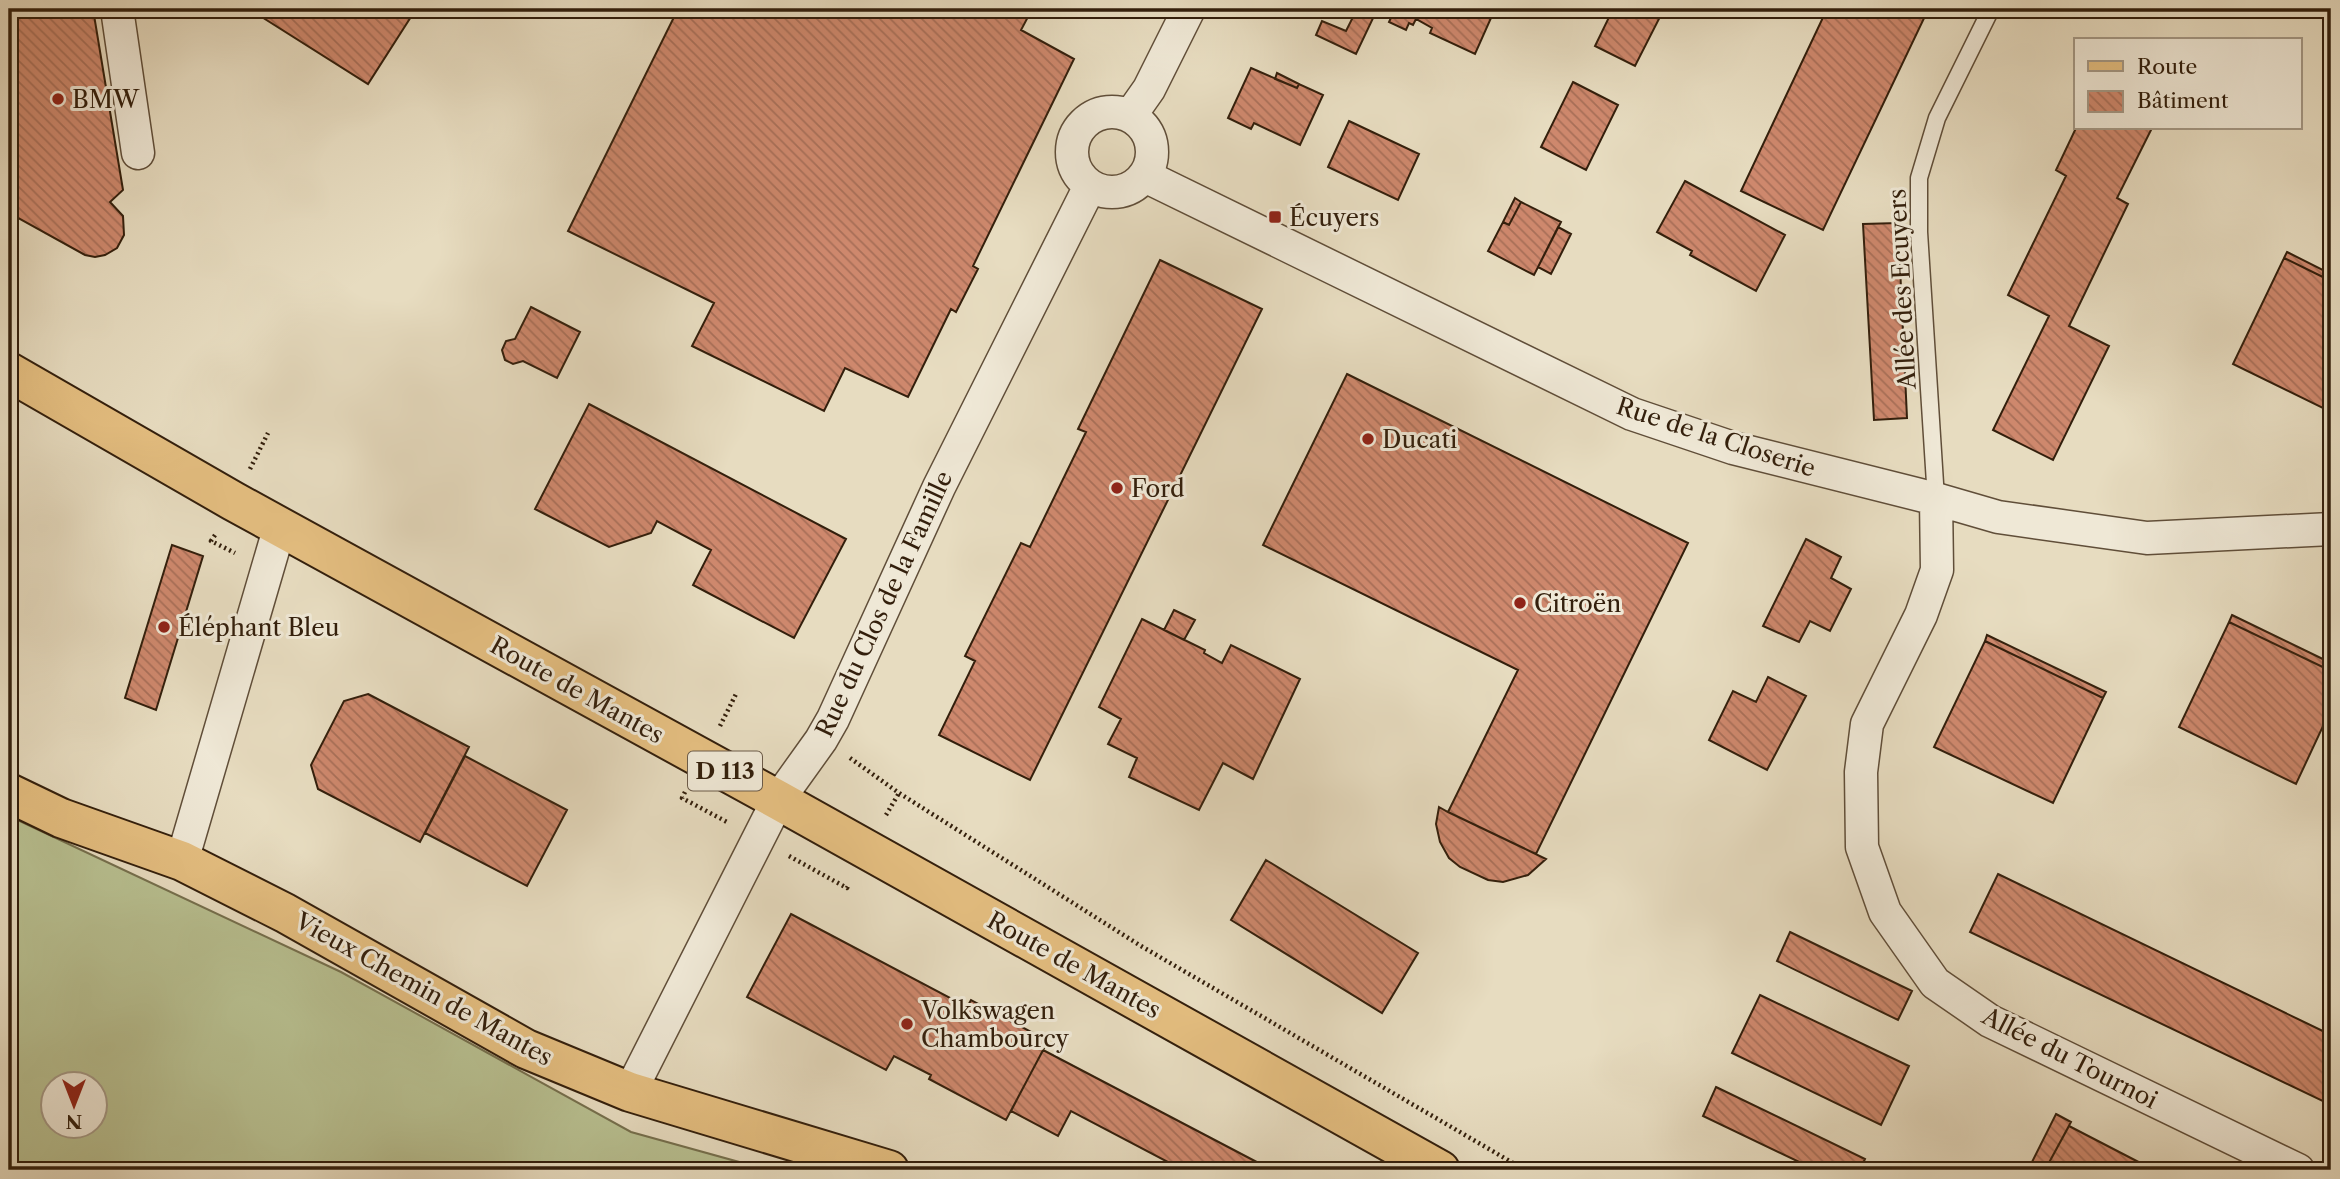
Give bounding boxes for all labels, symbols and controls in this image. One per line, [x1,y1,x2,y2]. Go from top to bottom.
legend [2074,38,2302,130]
text: Route [2137,54,2197,79]
place label: BMW [72,85,140,114]
text: Bâtiment [2137,88,2229,113]
marker: BMW [50,91,66,107]
street label: Allée des Ecuyers [1882,188,1922,391]
place label: Écuyers [1289,203,1379,232]
marker: Écuyers [1267,209,1283,225]
street label: Rue de la Closerie [1613,391,1819,483]
place label: Ducati [1382,425,1457,454]
marker: Ducati [1360,431,1376,447]
street label: Rue du Clos de la Famille [810,466,958,742]
place label: Ford [1131,474,1185,503]
marker: Ford [1109,480,1125,496]
place label: Citroën [1534,589,1621,618]
marker: Citroën [1512,595,1528,611]
place label: Éléphant Bleu [178,613,340,642]
marker: Éléphant Bleu [156,619,172,635]
street label: Route de Mantes [485,630,669,750]
road number: D 113 [688,751,762,790]
street label: Route de Mantes [982,905,1166,1025]
street label: Vieux Chemin de Mantes [289,906,558,1072]
place label: Volkswagen Chambourcy [920,996,1070,1053]
street label: Allée du Tournoi [1977,1001,2162,1115]
marker: Volkswagen Chambourcy [899,1016,915,1032]
north arrow [38,1070,108,1140]
text: N [66,1110,82,1133]

